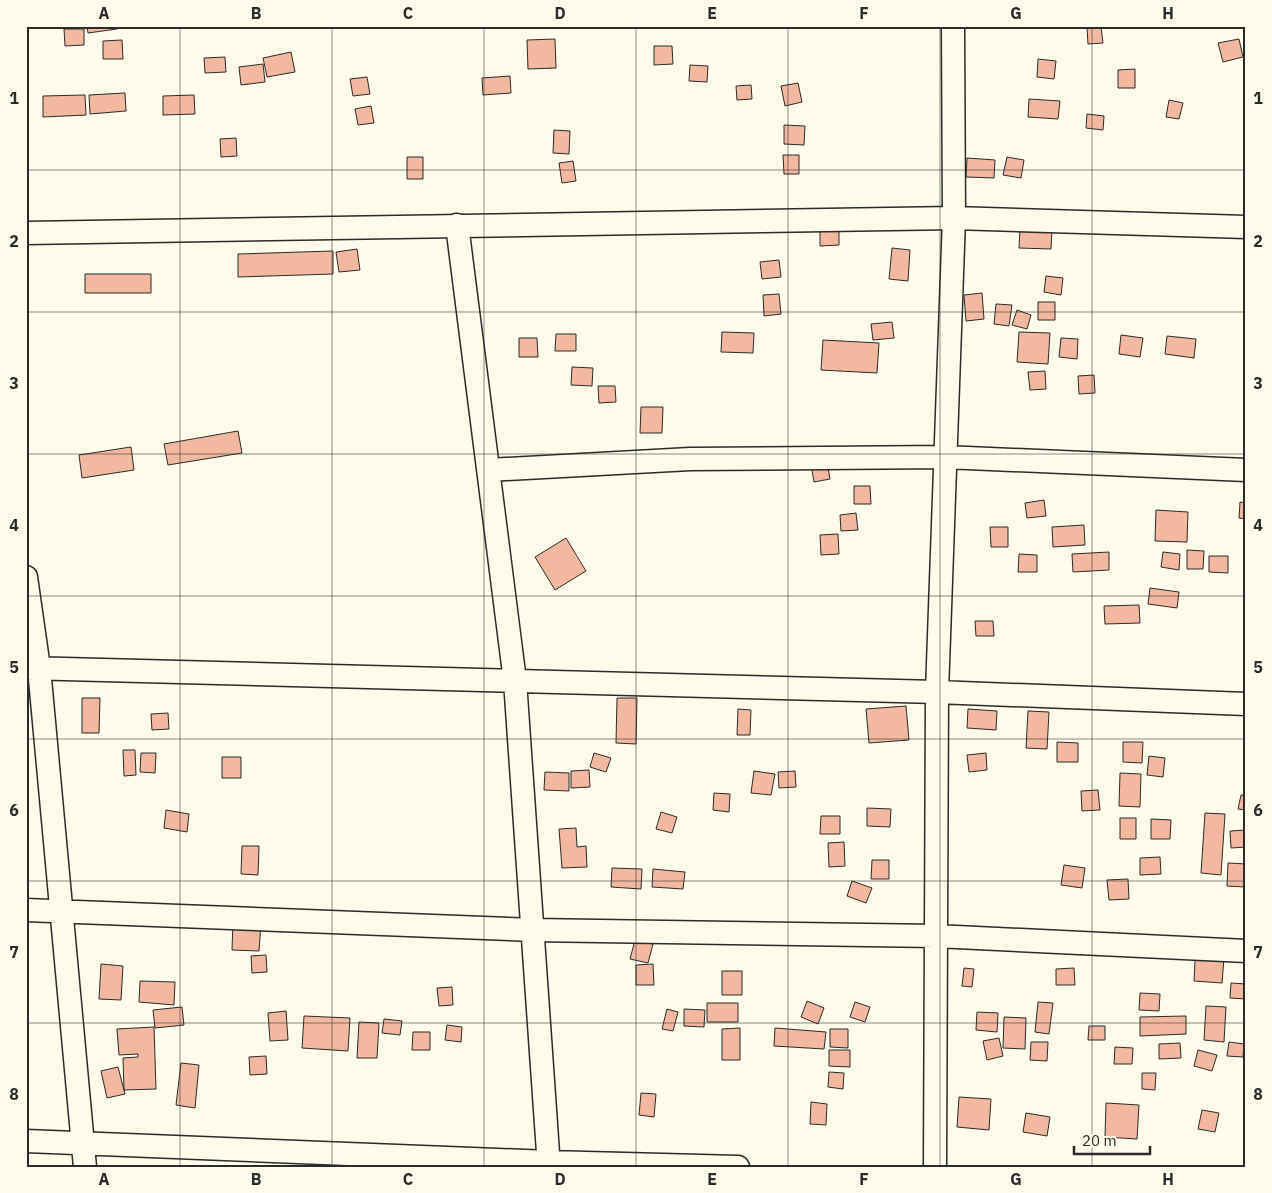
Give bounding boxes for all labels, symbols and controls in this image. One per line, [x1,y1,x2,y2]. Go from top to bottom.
text: A [99,3,110,23]
text: B [251,3,262,23]
text: C [403,3,413,23]
text: D [554,3,566,23]
text: E [707,3,717,23]
text: F [859,3,869,23]
text: G [1010,3,1022,23]
text: H [1162,3,1174,23]
text: 1 [9,88,19,108]
text: 1 [1253,88,1263,108]
text: 2 [9,231,19,251]
text: 2 [1253,231,1263,251]
text: 3 [9,373,19,393]
text: 3 [1253,373,1263,393]
text: 4 [9,515,19,535]
text: 4 [1253,515,1263,535]
text: 5 [9,657,19,677]
text: 5 [1253,657,1263,677]
text: 6 [9,800,19,820]
text: 6 [1253,800,1263,820]
text: 7 [9,942,19,962]
text: 7 [1253,942,1263,962]
text: 8 [9,1084,19,1104]
text: 8 [1253,1084,1263,1104]
scale bar [1074,1123,1151,1155]
text: 20 m [1082,1131,1117,1150]
text: A [99,1169,110,1189]
text: B [251,1169,262,1189]
text: C [403,1169,413,1189]
text: D [554,1169,566,1189]
text: E [707,1169,717,1189]
text: F [859,1169,869,1189]
text: G [1010,1169,1022,1189]
text: H [1162,1169,1174,1189]

